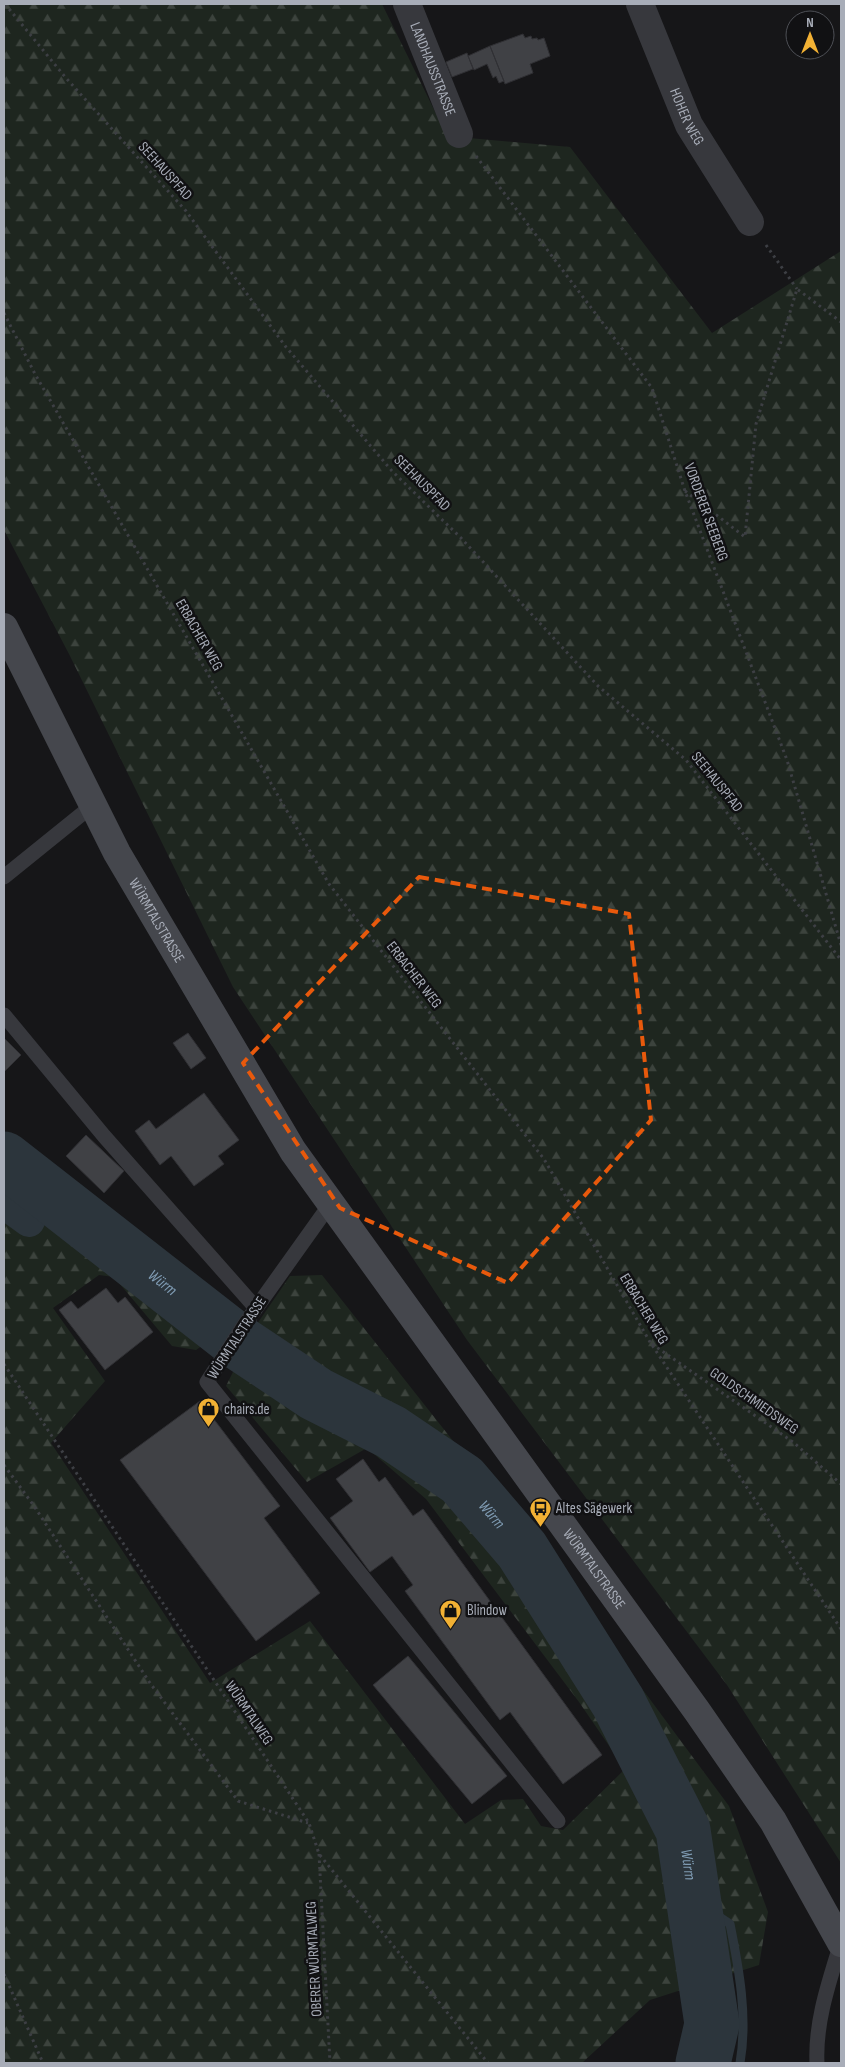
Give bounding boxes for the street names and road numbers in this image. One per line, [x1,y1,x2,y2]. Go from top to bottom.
street label: LANDHAUSSTRASSE [406,19,460,119]
street label: HOHER WEG [665,85,709,149]
street label: SEEHAUSPFAD [134,138,196,204]
street label: SEEHAUSPFAD [390,451,454,515]
street label: VORDERER SEEBERG [679,460,733,564]
street label: ERBACHER WEG [171,596,227,674]
street label: SEEHAUSPFAD [687,748,747,816]
street label: WÜRMTALSTRASSE [125,875,189,966]
street label: ERBACHER WEG [382,938,446,1012]
street label: ERBACHER WEG [615,1270,673,1348]
street label: WÜRMTALSTRASSE [203,1293,271,1383]
street label: GOLDSCHMIEDSWEG [706,1363,802,1439]
street label: WÜRMTALSTRASSE [559,1525,630,1613]
street label: WÜRMTALWEG [221,1677,277,1749]
street label: OBERER WÜRMTALWEG [301,1901,327,2017]

